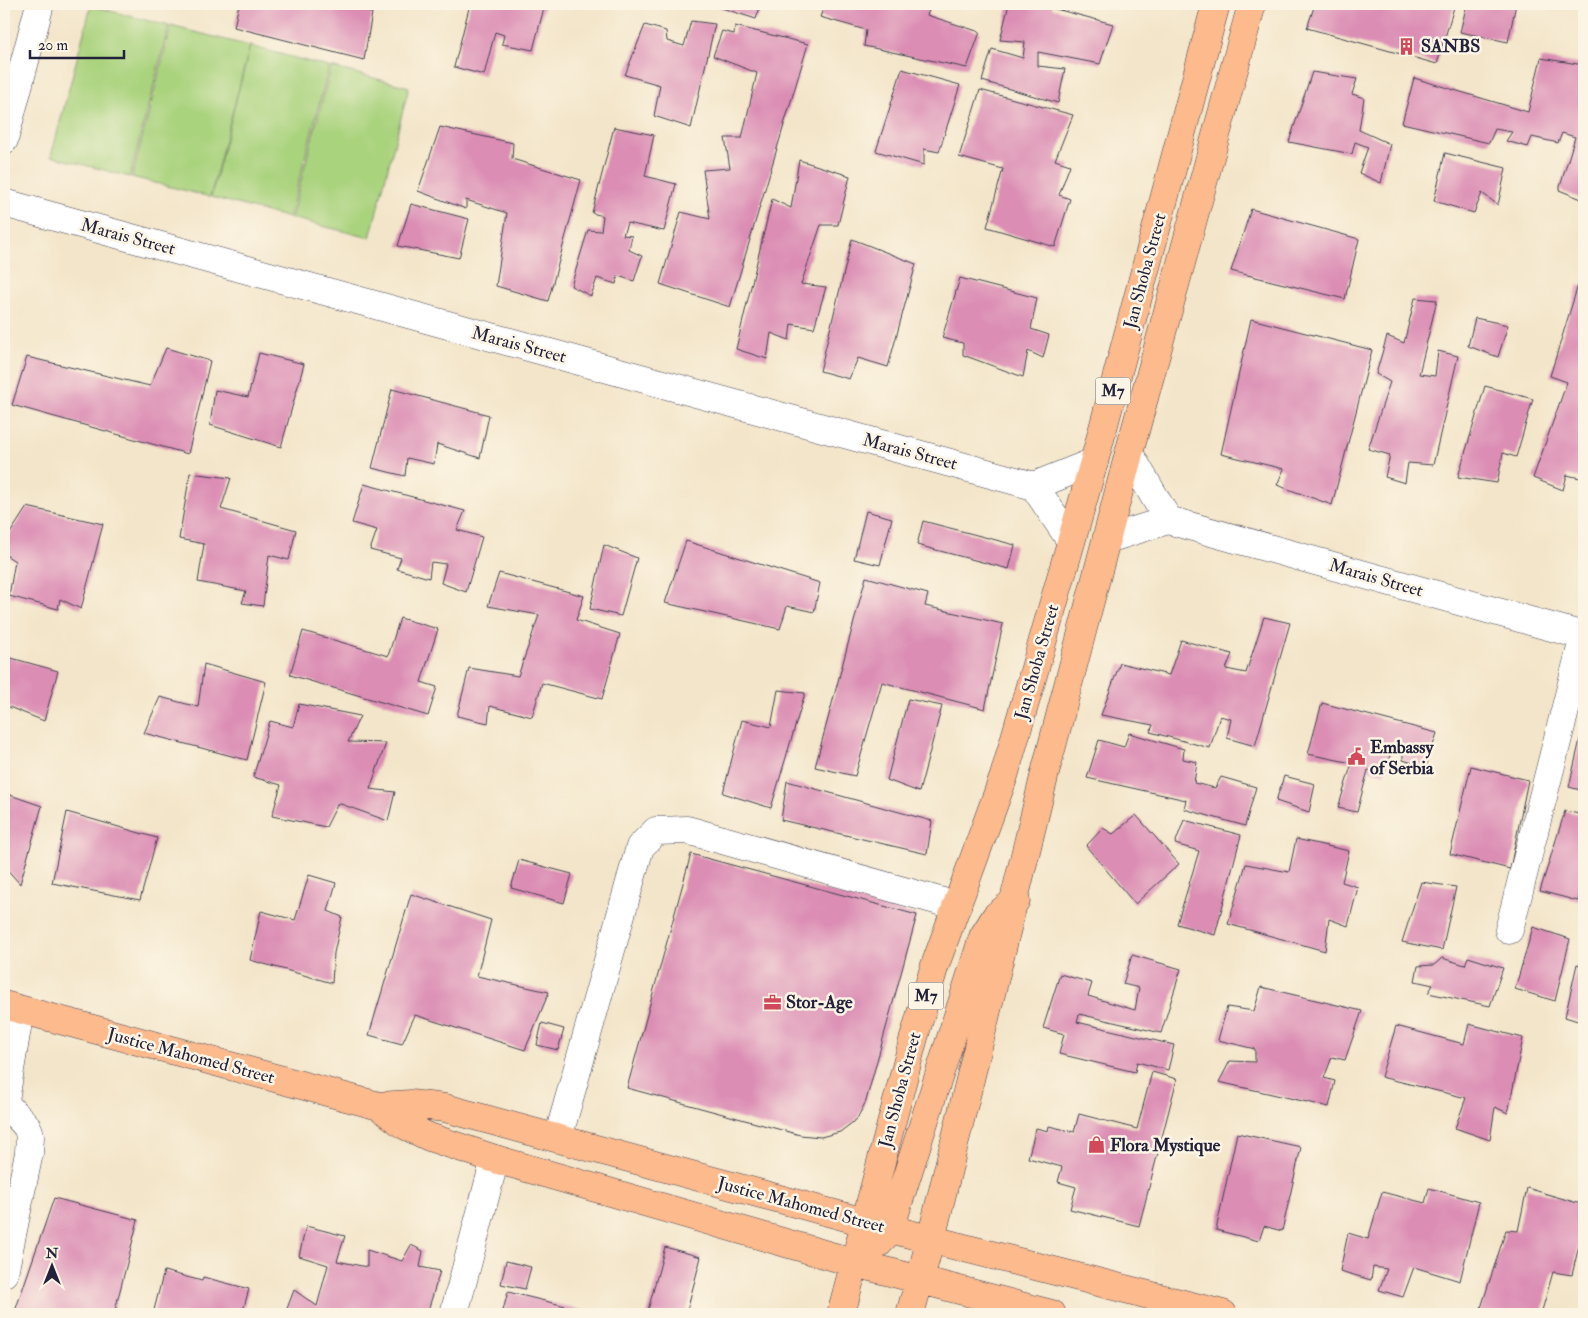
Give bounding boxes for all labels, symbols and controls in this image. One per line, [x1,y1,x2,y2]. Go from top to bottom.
scale bar [30,28,124,60]
place label: SANBS [1421,35,1480,58]
text: 20 m [38,36,68,55]
building icon: SANBS [1397,36,1417,56]
street label: Jan Shoba Street [1118,210,1172,332]
street label: Marais Street [78,213,178,261]
street label: Marais Street [469,321,569,369]
road number: M7 [1096,378,1130,404]
street label: Marais Street [860,428,960,476]
street label: Marais Street [1326,554,1426,602]
street label: Jan Shoba Street [1009,602,1064,723]
place label: Embassy of Serbia [1370,736,1434,780]
public building icon: Embassy of Serbia [1346,747,1366,767]
road number: M7 [908,982,944,1009]
place label: Stor-Age [786,991,853,1014]
office icon: Stor-Age [762,992,782,1012]
street label: Justice Mahomed Street [104,1022,277,1089]
street label: Jan Shoba Street [873,1029,927,1151]
place label: Flora Mystique [1110,1134,1221,1157]
shop icon: Flora Mystique [1086,1135,1106,1155]
street label: Justice Mahomed Street [714,1171,887,1238]
north arrow [28,1240,78,1290]
text: N [45,1245,59,1262]

